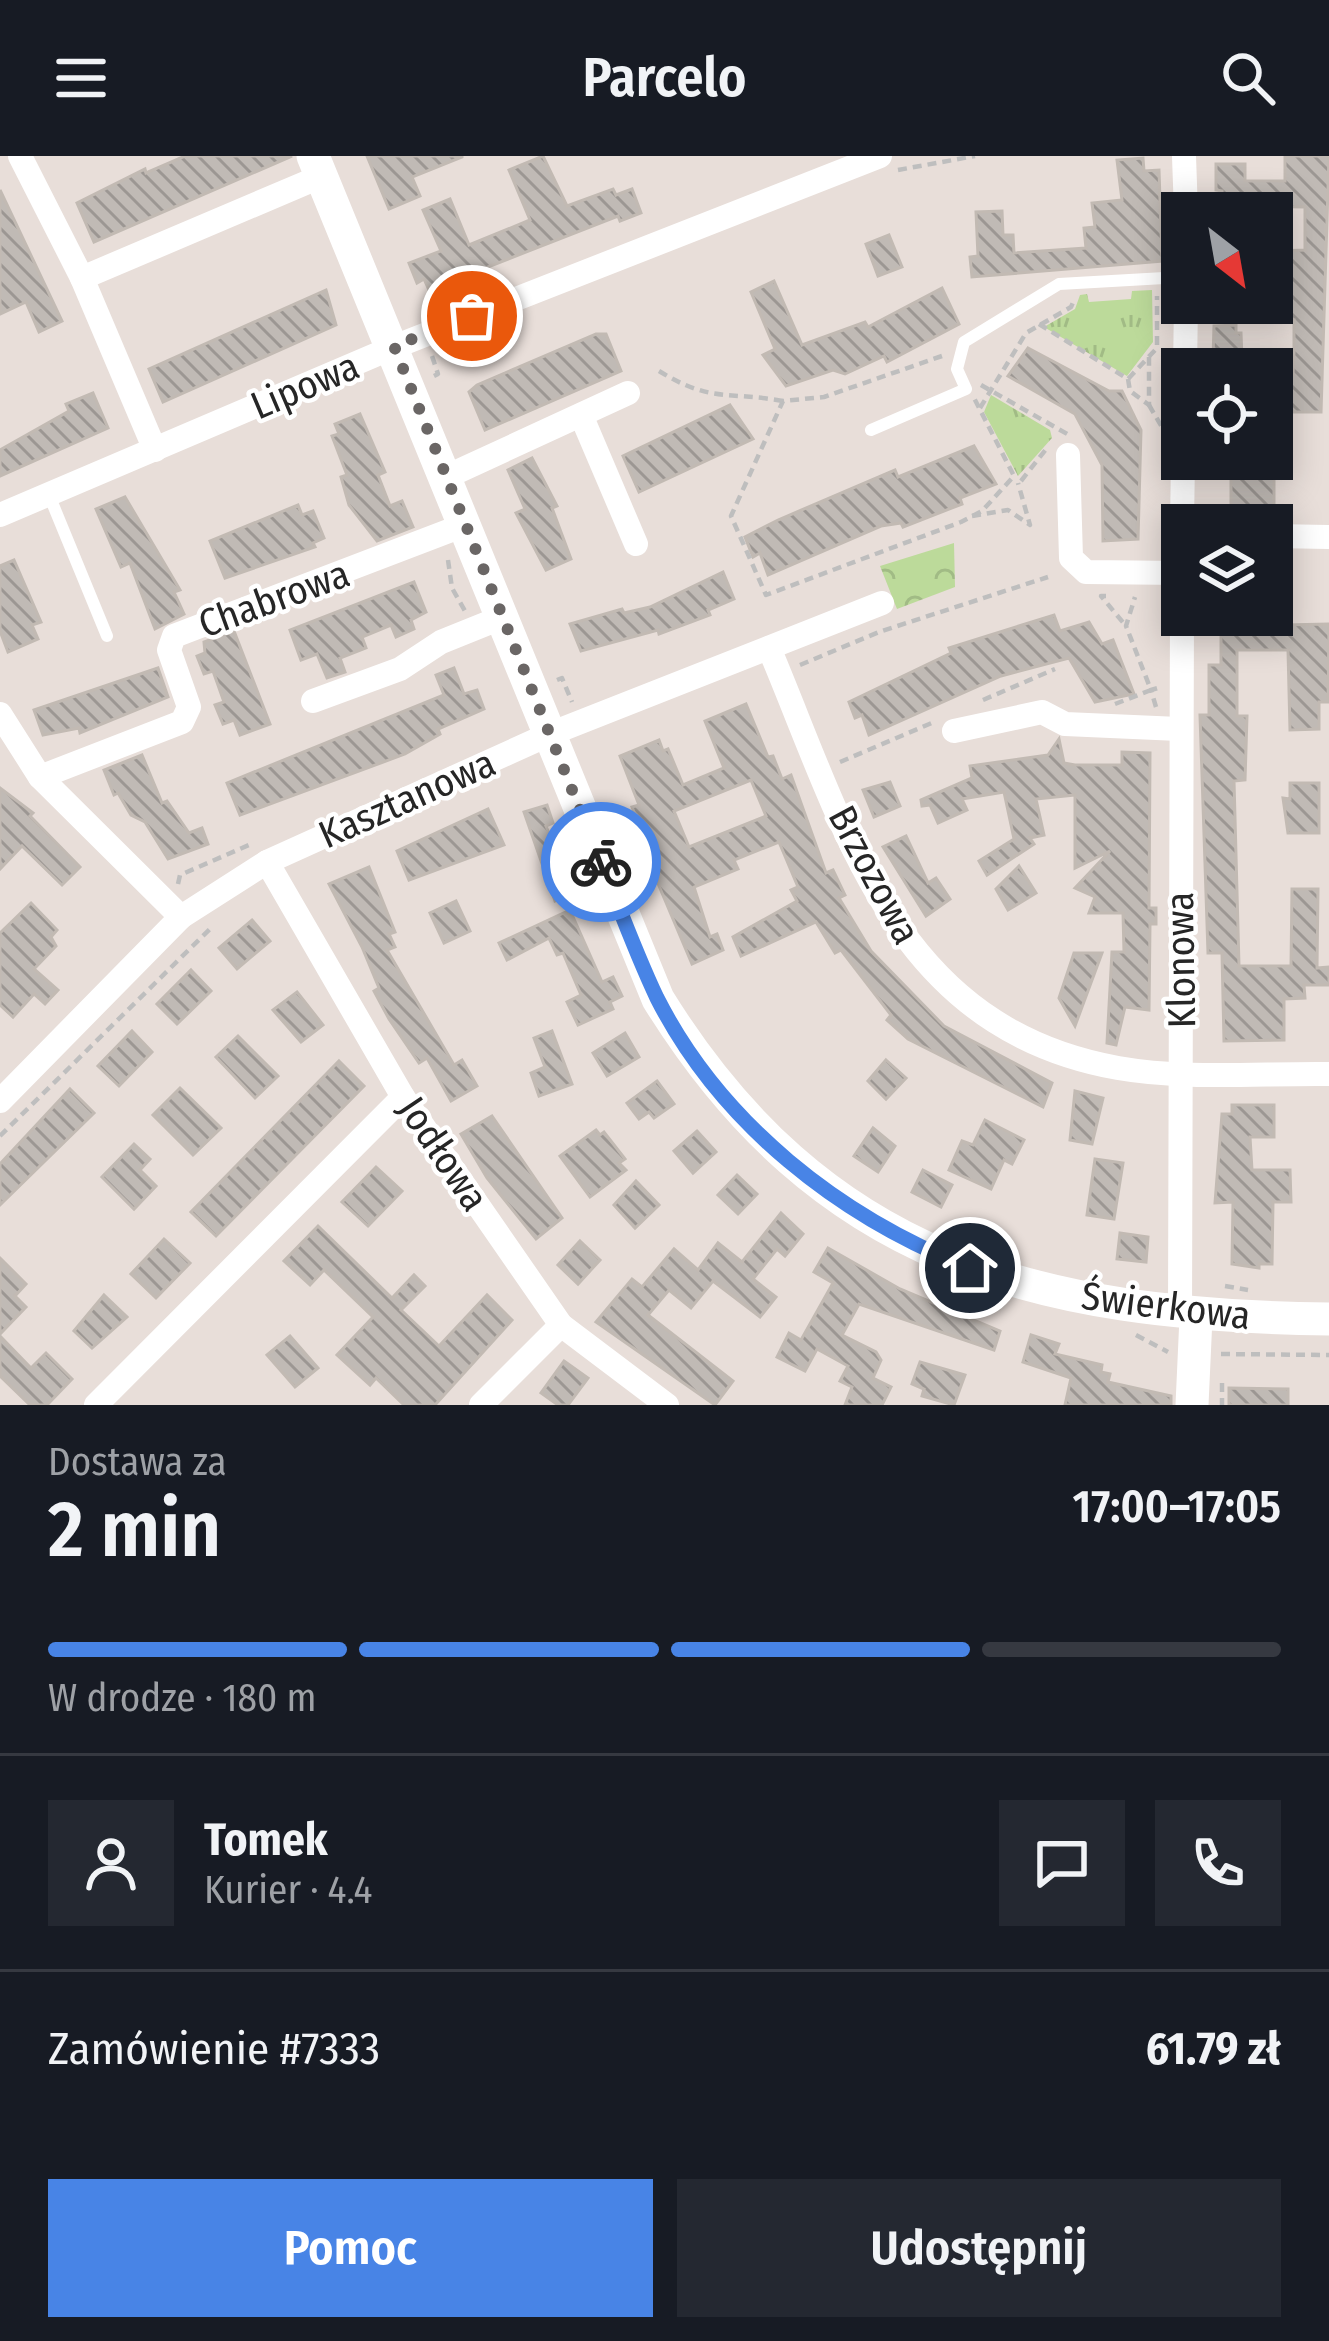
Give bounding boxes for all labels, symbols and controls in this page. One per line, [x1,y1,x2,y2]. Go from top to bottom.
icon: menu [48,45,114,111]
icon: search [1215,45,1281,111]
text: Parcelo [583,46,747,110]
north arrow [1161,192,1293,324]
map controls [1161,192,1293,636]
pin [421,265,523,367]
icon: bag [439,283,505,349]
street label: Lipowa [244,343,366,429]
button: locate [1161,348,1293,480]
button: layers [1161,504,1293,636]
street label: Chabrowa [192,551,356,647]
street label: Kasztanowa [312,740,502,858]
street label: Brzozowa [819,798,929,952]
courier [541,802,661,922]
icon: bike [568,829,634,895]
street label: Klonowa [1157,891,1205,1029]
street label: Jodłowa [388,1088,498,1220]
pin [919,1217,1021,1319]
icon: home [937,1235,1003,1301]
street label: Świerkowa [1079,1272,1253,1339]
text: Dostawa za [48,1439,227,1485]
text: 17:00–17:05 [1073,1480,1281,1534]
text: 2 min [48,1483,221,1577]
text: W drodze · 180 m [48,1675,316,1721]
button: person [48,1800,174,1926]
button: chat [999,1800,1125,1926]
button: phone [1155,1800,1281,1926]
text: Tomek [204,1813,328,1867]
text: Kurier · 4.4 [204,1867,372,1913]
text: Zamówienie #7333 [48,2022,380,2076]
text: 61.79 zł [1146,2022,1281,2076]
button: Pomoc [48,2179,653,2317]
button: Udostępnij [677,2179,1281,2317]

